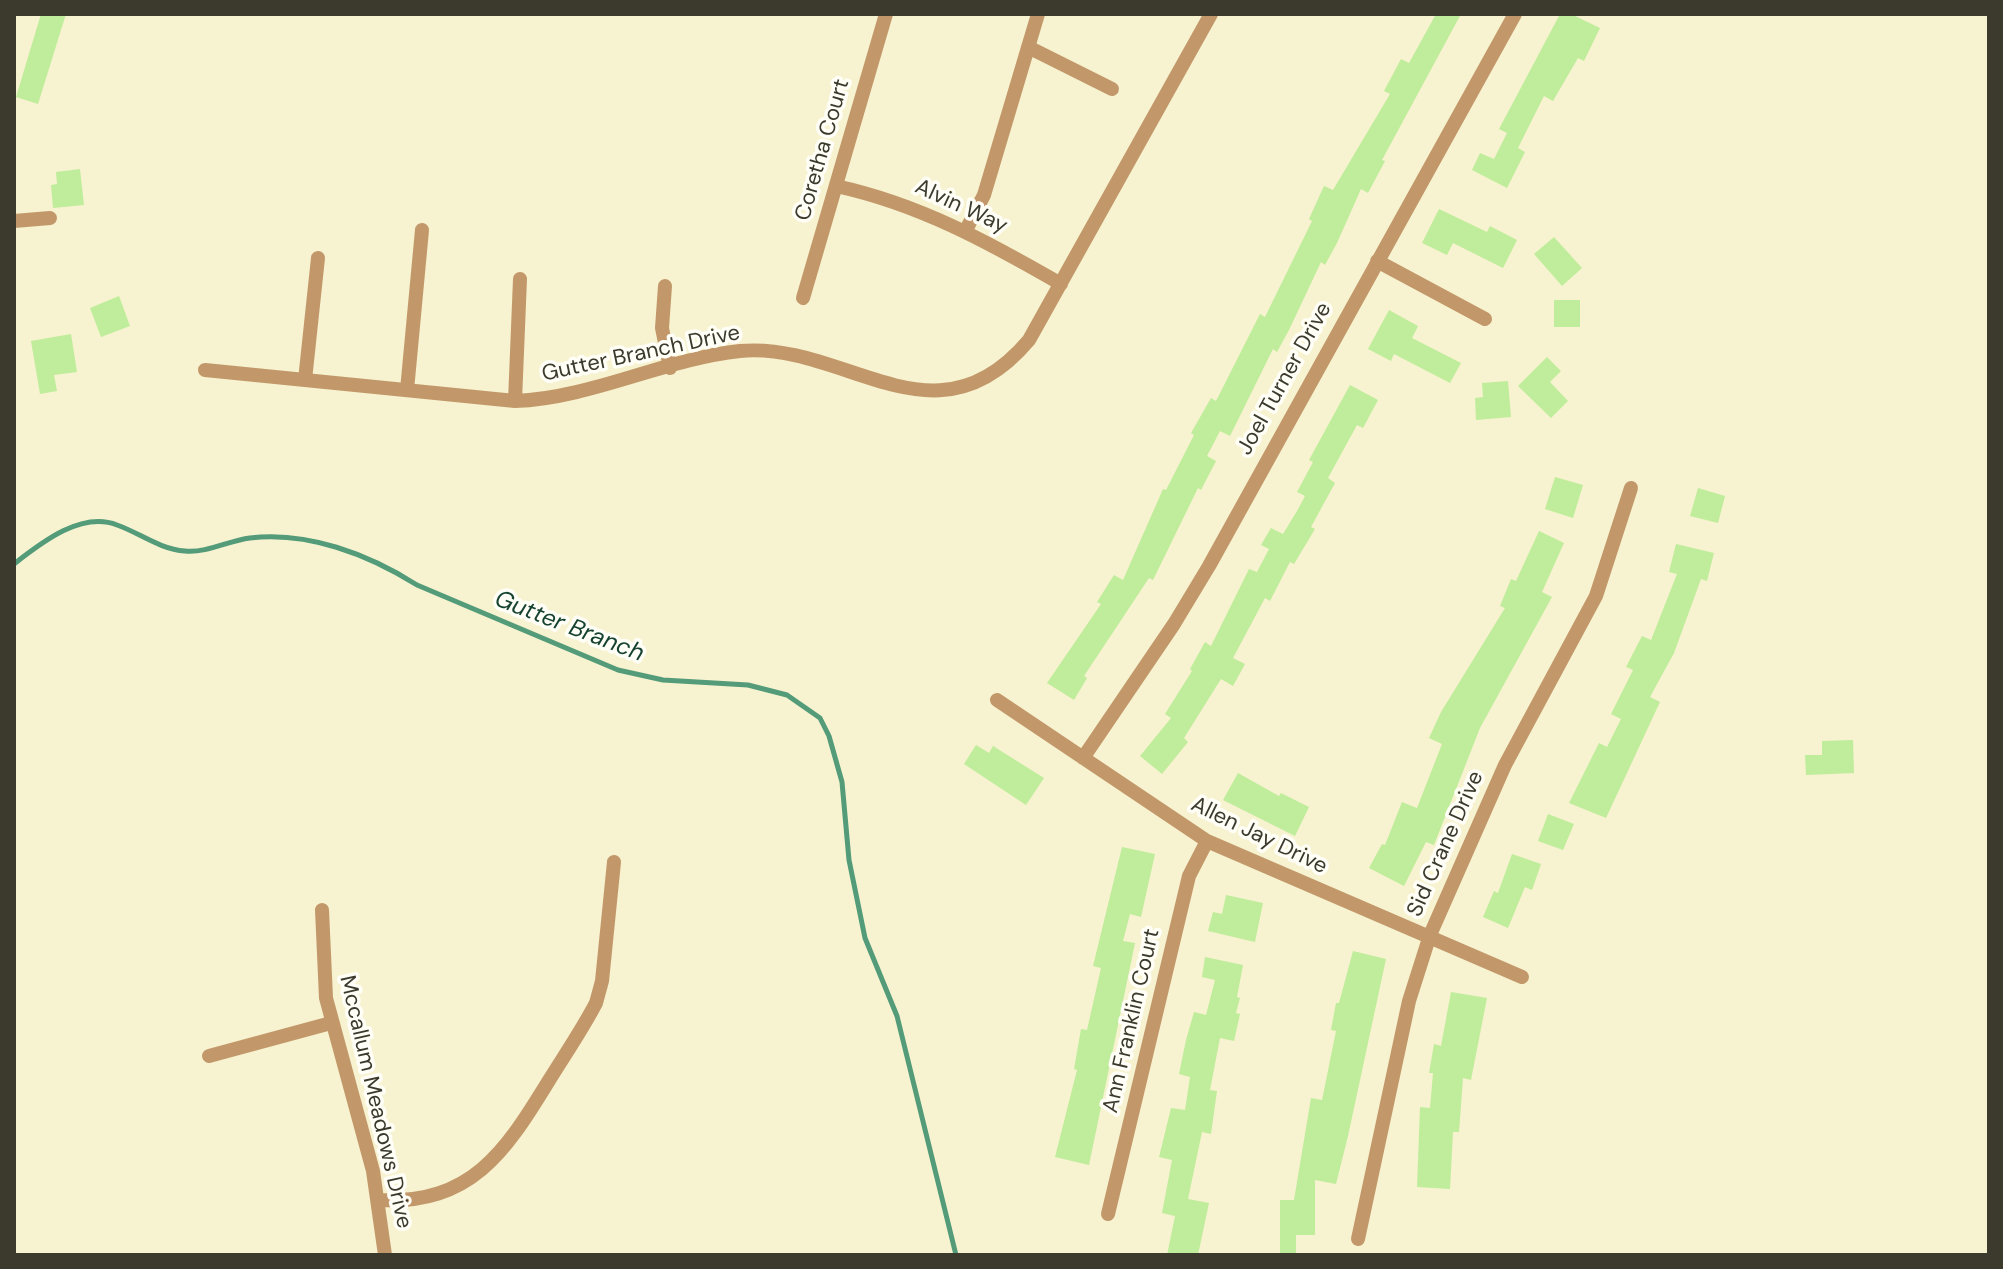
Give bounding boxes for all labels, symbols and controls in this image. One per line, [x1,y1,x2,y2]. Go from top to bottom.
street label: Coretha Court [790,76,856,224]
street label: Alvin Way [911,174,1011,240]
street label: Joel Turner Drive [1232,298,1338,460]
street label: Gutter Branch Drive [540,320,742,388]
water label: Gutter Branch [490,585,648,669]
street label: Sid Crane Drive [1402,767,1490,921]
street label: Allen Jay Drive [1187,792,1331,880]
street label: Ann Franklin Court [1098,926,1166,1116]
street label: Mccallum Meadows Drive [333,973,417,1231]

